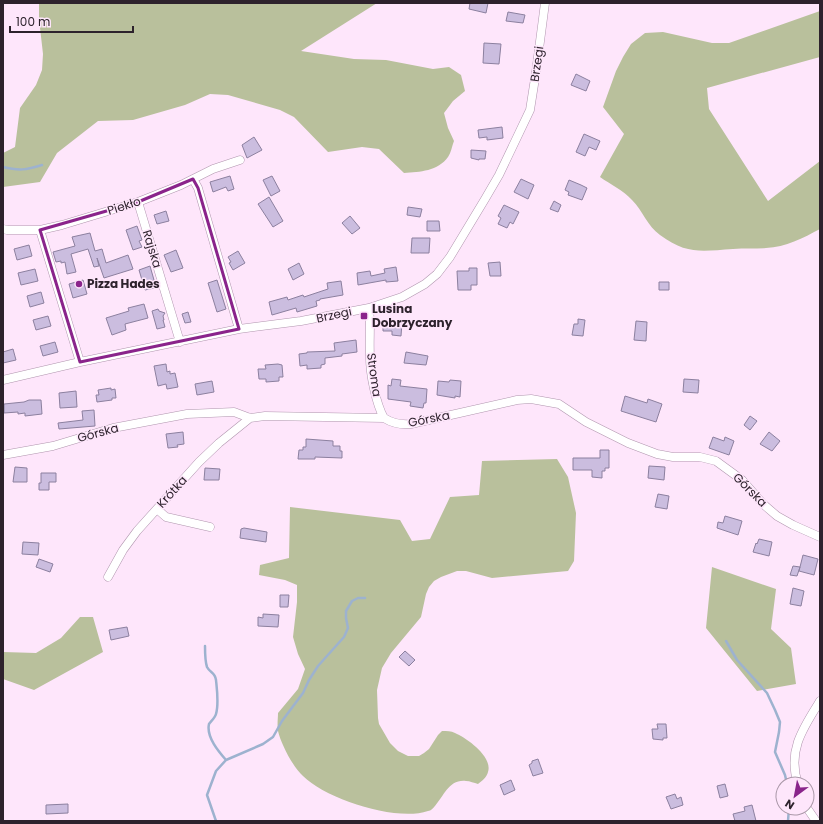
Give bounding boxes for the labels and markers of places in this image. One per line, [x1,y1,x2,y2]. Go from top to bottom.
place label: Pizza Hades [87,275,160,292]
marker: Pizza Hades [74,279,84,289]
place label: Lusina Dobrzyczany [372,300,453,331]
marker: Lusina Dobrzyczany [359,311,369,321]

